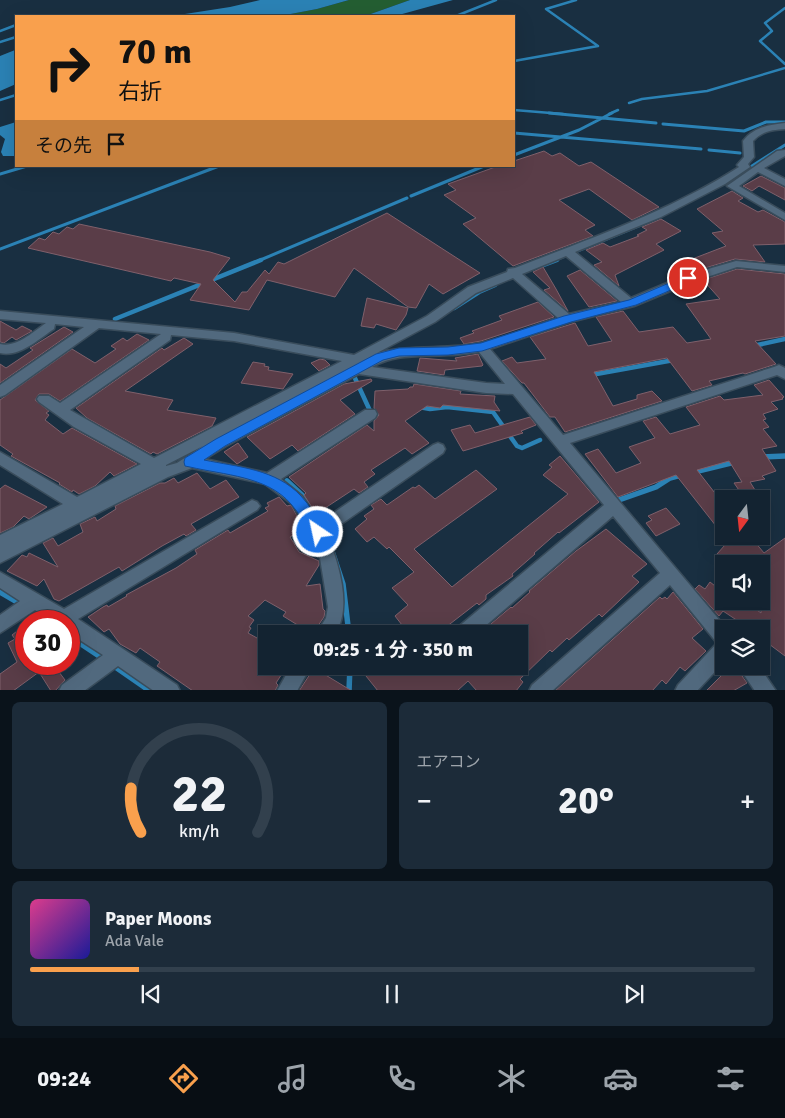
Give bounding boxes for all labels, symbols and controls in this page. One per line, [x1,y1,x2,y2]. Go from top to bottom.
text: 70 m [118,30,192,73]
icon: right [35,35,100,100]
text: 右折 [118,78,162,105]
icon: arrive [102,130,130,158]
text: その先 [35,134,92,158]
pin [667,257,709,299]
icon: arrive [674,264,702,292]
north arrow [715,490,770,545]
map controls [715,490,770,675]
position arrow [291,505,343,557]
button: sound [715,555,770,610]
speed limit sign: 30 [15,610,80,675]
button: layers [715,620,770,675]
text: 09:25 · 1 分 · 350 m [313,638,473,662]
text: エアコン [417,752,481,772]
text: 22 [171,762,227,826]
text: 20° [558,777,614,824]
text: − [417,784,432,818]
text: + [740,784,755,818]
text: km/h [179,820,219,842]
text: Paper Moons [105,907,211,931]
text: Ada Vale [105,931,164,951]
icon: previous [137,980,165,1008]
icon: pause [378,980,406,1008]
icon: next [620,980,648,1008]
icon: directions [166,1061,201,1096]
icon: music [275,1061,310,1096]
icon: phone [384,1061,419,1096]
icon: climate [494,1061,529,1096]
icon: car [603,1061,638,1096]
icon: filters [713,1061,748,1096]
text: 09:24 [37,1065,91,1092]

